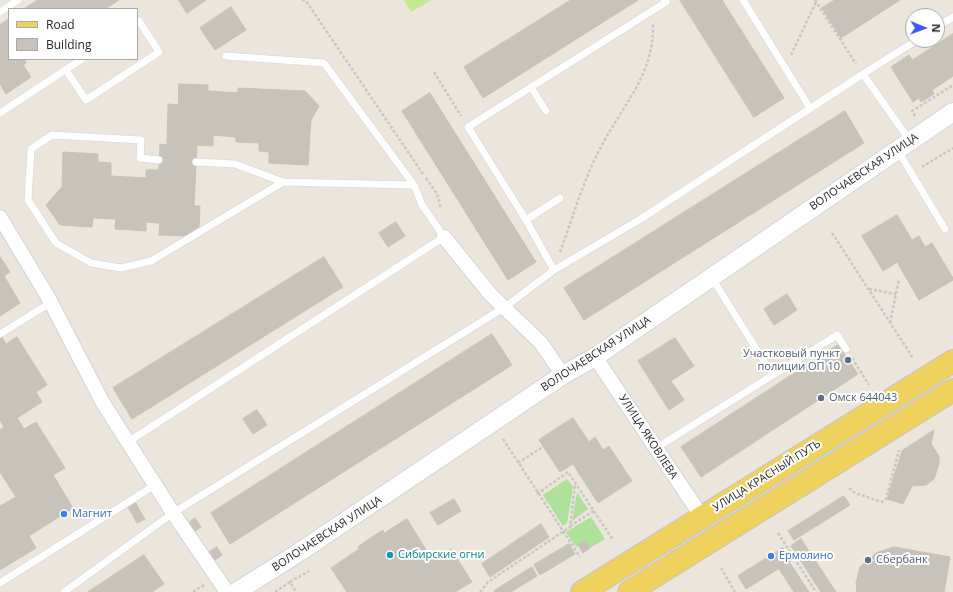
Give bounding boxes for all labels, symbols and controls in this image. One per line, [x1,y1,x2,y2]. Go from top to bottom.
legend [8,8,138,60]
north arrow [905,8,945,48]
text: Road [46,16,75,33]
text: N [929,24,944,33]
text: Building [46,36,91,53]
street label: ВОЛОЧАЕВСКАЯ УЛИЦА [807,131,921,213]
street label: ВОЛОЧАЕВСКАЯ УЛИЦА [539,314,653,394]
place label: Участковый пункт полиции ОП 10 [743,347,840,373]
marker: Участковый пункт полиции ОП 10 [843,355,853,365]
place label: Омск 644043 [829,391,897,405]
street label: УЛИЦА ЯКОВЛЕВА [616,392,680,482]
marker: Омск 644043 [816,393,826,403]
street label: УЛИЦА КРАСНЫЙ ПУТЬ [711,437,823,515]
street label: ВОЛОЧАЕВСКАЯ УЛИЦА [270,494,384,574]
place label: Магнит [72,507,112,521]
marker: Магнит [59,509,69,519]
place label: Сибирские огни [398,548,484,562]
place label: Ермолино [779,549,833,563]
marker: Сибирские огни [385,550,395,560]
marker: Ермолино [766,551,776,561]
place label: Сбербанк [876,553,928,567]
marker: Сбербанк [863,555,873,565]

